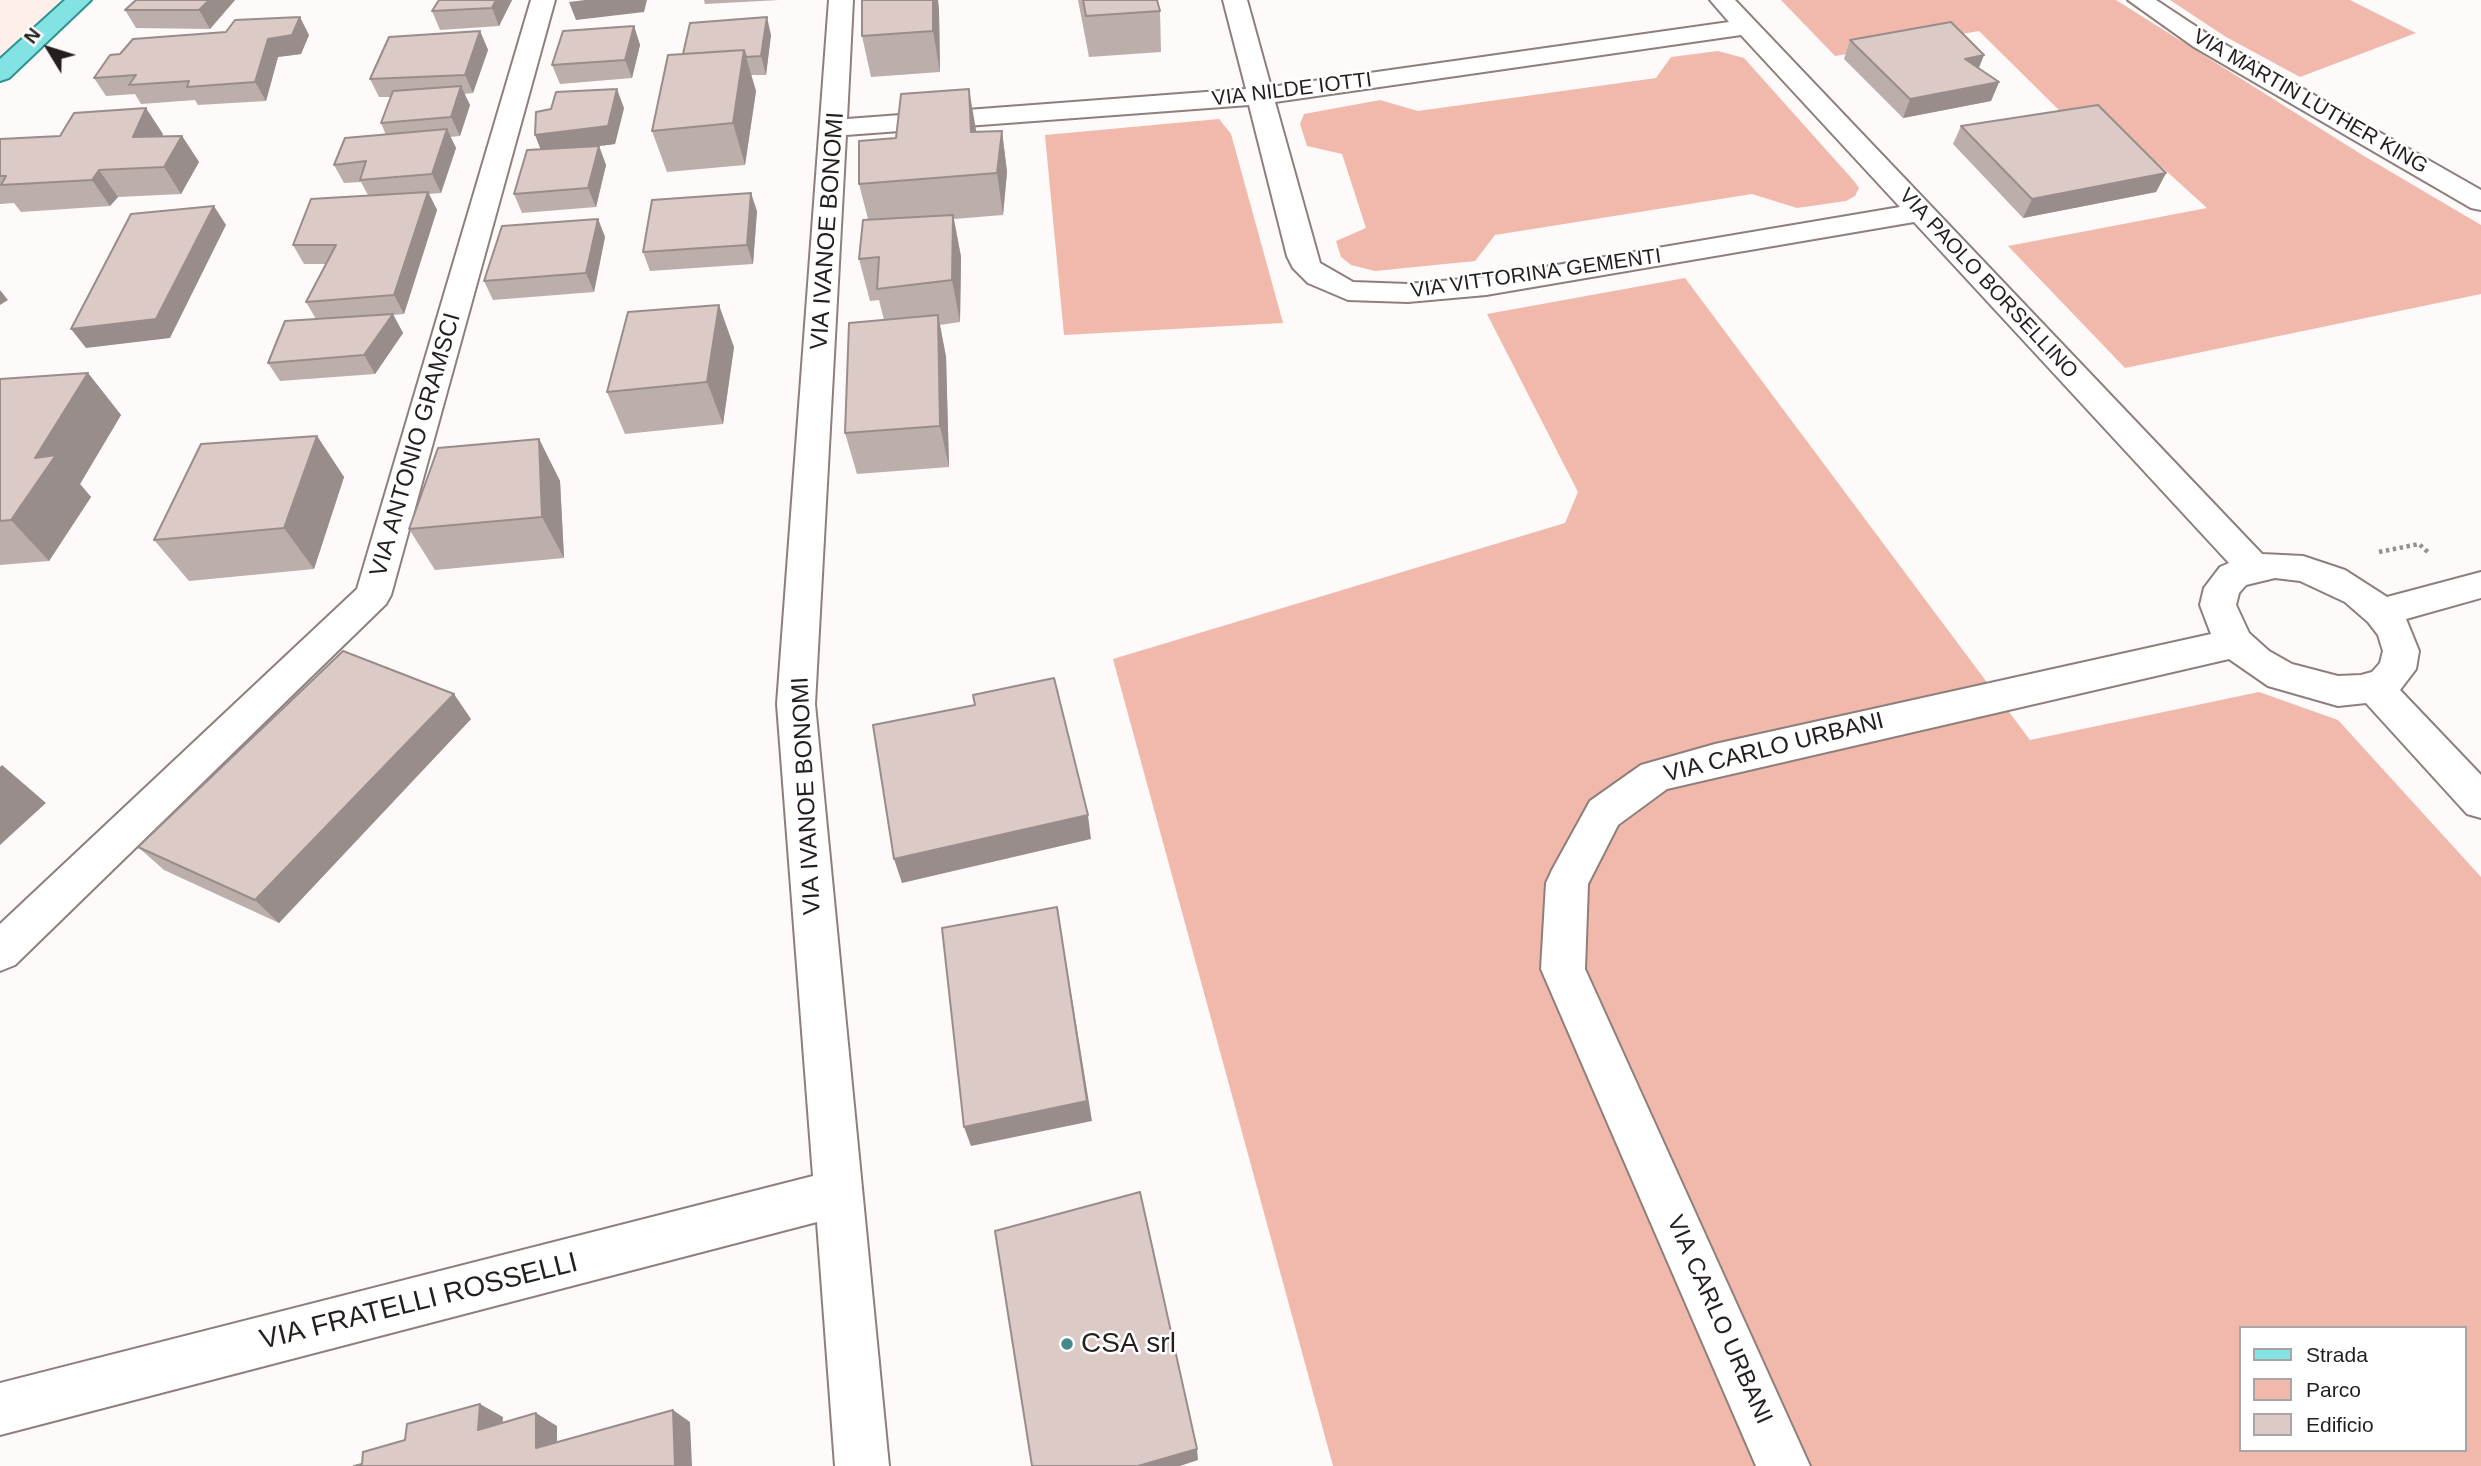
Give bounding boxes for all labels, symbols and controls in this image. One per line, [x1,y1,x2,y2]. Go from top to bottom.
north arrow [14,14,84,84]
text: N [20,24,45,48]
street label: VIA MARTIN LUTHER KING [2188,24,2432,180]
street label: VIA NILDE IOTTI [1211,68,1373,112]
street label: VIA IVANOE BONOMI [805,111,851,351]
street label: VIA PAOLO BORSELLINO [1893,184,2083,384]
street label: VIA VITTORINA GEMENTI [1409,244,1663,304]
street label: VIA ANTONIO GRAMSCI [365,310,467,580]
street label: VIA IVANOE BONOMI [786,676,828,916]
street label: VIA CARLO URBANI [1661,707,1887,789]
street label: VIA CARLO URBANI [1660,1211,1778,1429]
street label: VIA FRATELLI ROSSELLI [257,1246,581,1358]
legend [2240,1326,2467,1452]
place label: CSA srl [1081,1327,1176,1361]
marker: CSA srl [1059,1336,1075,1352]
text: Strada [2306,1343,2368,1366]
text: Parco [2306,1378,2361,1401]
text: Edificio [2306,1413,2374,1436]

